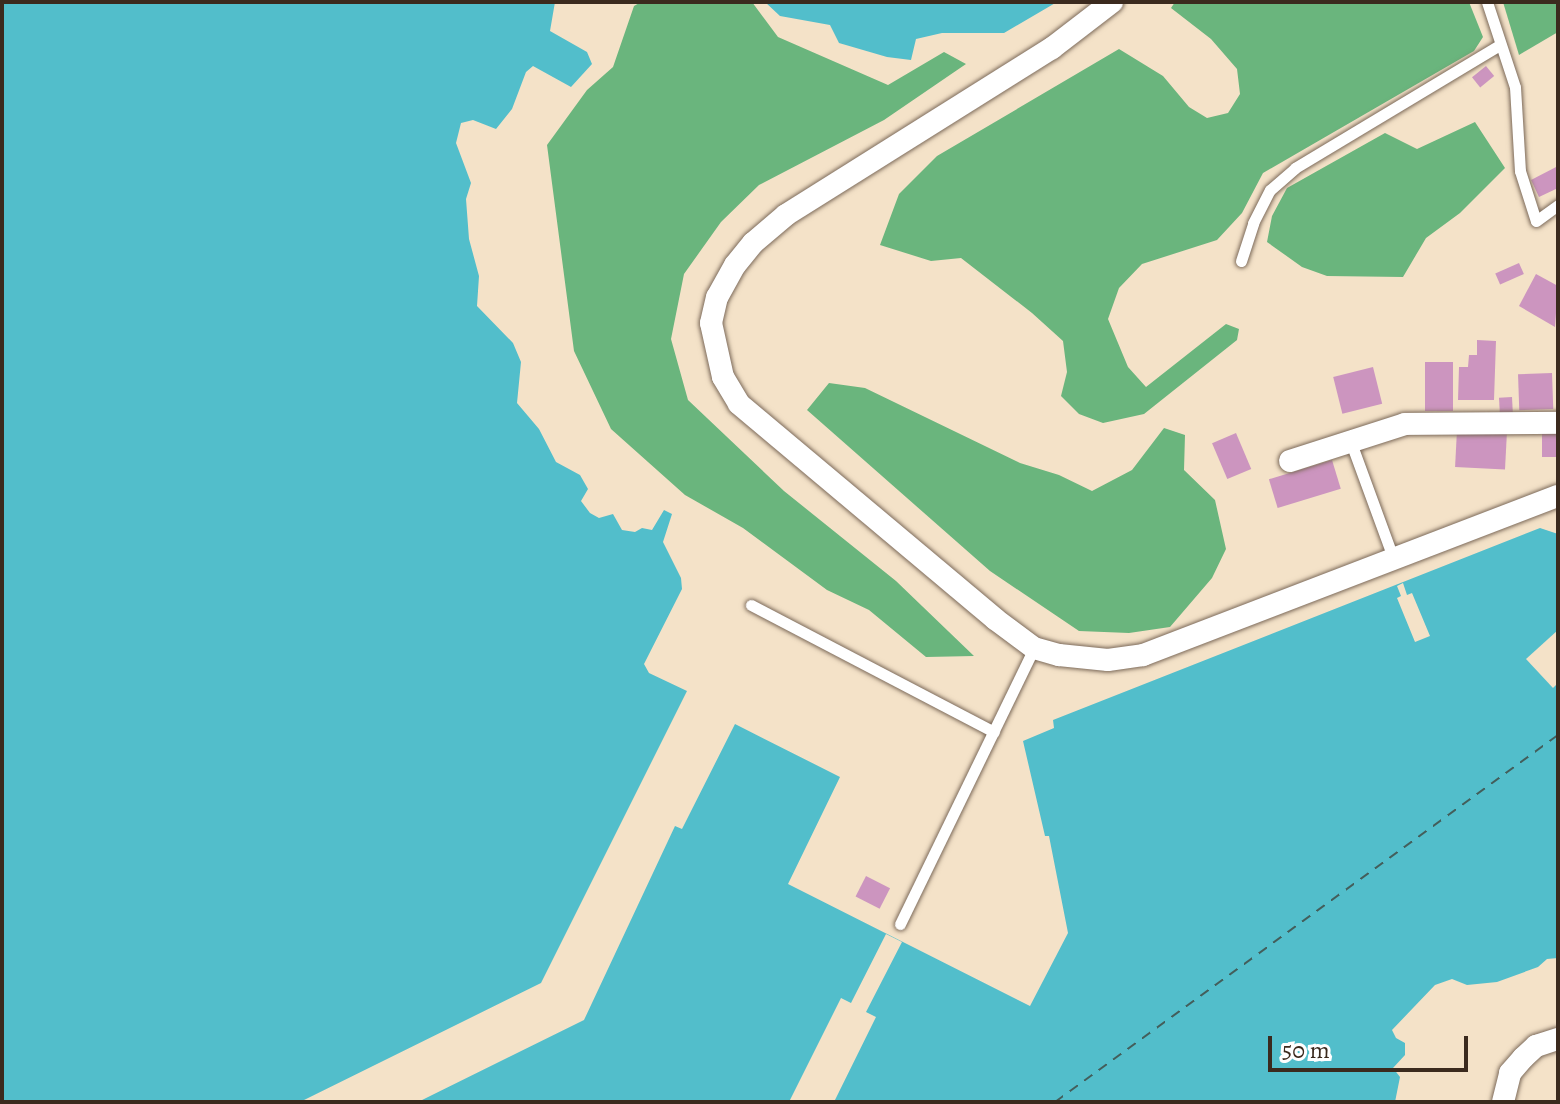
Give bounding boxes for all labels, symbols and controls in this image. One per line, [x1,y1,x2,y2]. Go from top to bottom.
scale bar [1272,1020,1472,1070]
text: 50 m [1282,1034,1330,1066]

